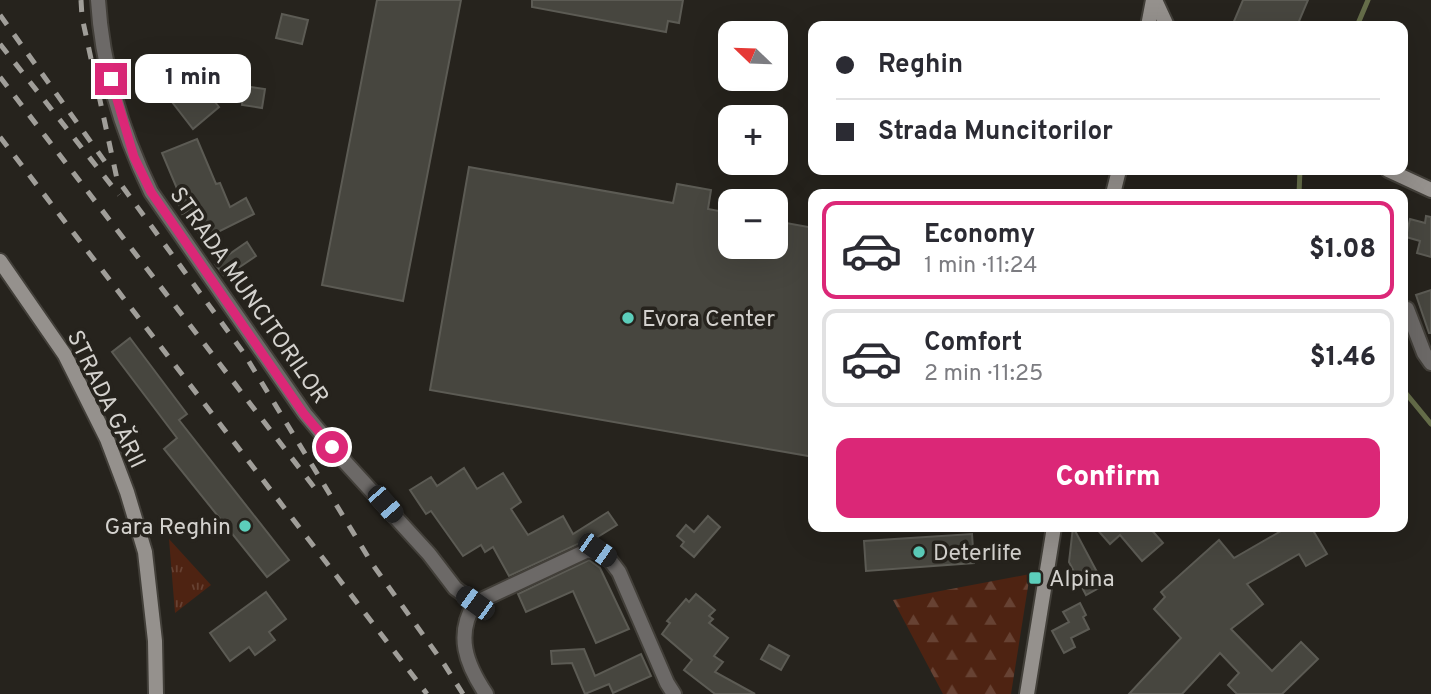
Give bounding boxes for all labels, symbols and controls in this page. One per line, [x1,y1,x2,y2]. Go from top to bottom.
north arrow [718,21,788,91]
map controls [718,21,788,259]
text: Reghin [878,49,963,82]
callout: 1 min [136,55,251,104]
route end [95,63,127,95]
text: 1 min [165,64,221,93]
button: + [718,105,788,175]
text: Strada Muncitorilor [878,116,1113,149]
street label: STRADA MUNCITORILOR [162,182,334,411]
button: − [718,189,788,259]
icon: car [840,219,903,282]
text: Economy [924,219,1035,252]
text: $1.08 [1309,234,1376,267]
text: 1 min · 11:24 [924,252,1038,281]
place label: Evora Center [642,306,775,335]
marker: Evora Center [620,310,636,326]
street label: STRADA GĂRII [59,325,152,474]
icon: car [840,327,903,390]
text: Comfort [924,327,1022,360]
text: $1.46 [1310,342,1376,375]
text: 2 min · 11:25 [924,360,1043,389]
route start [316,431,348,463]
button: Confirm [836,438,1380,518]
car [364,481,407,527]
place label: Gara Reghin [105,514,231,543]
marker: Gara Reghin [237,518,253,534]
car [574,529,621,571]
place label: Deterlife [933,540,1022,569]
marker: Deterlife [911,544,927,560]
place label: Alpina [1049,566,1115,595]
marker: Alpina [1027,570,1043,586]
car [452,582,499,624]

